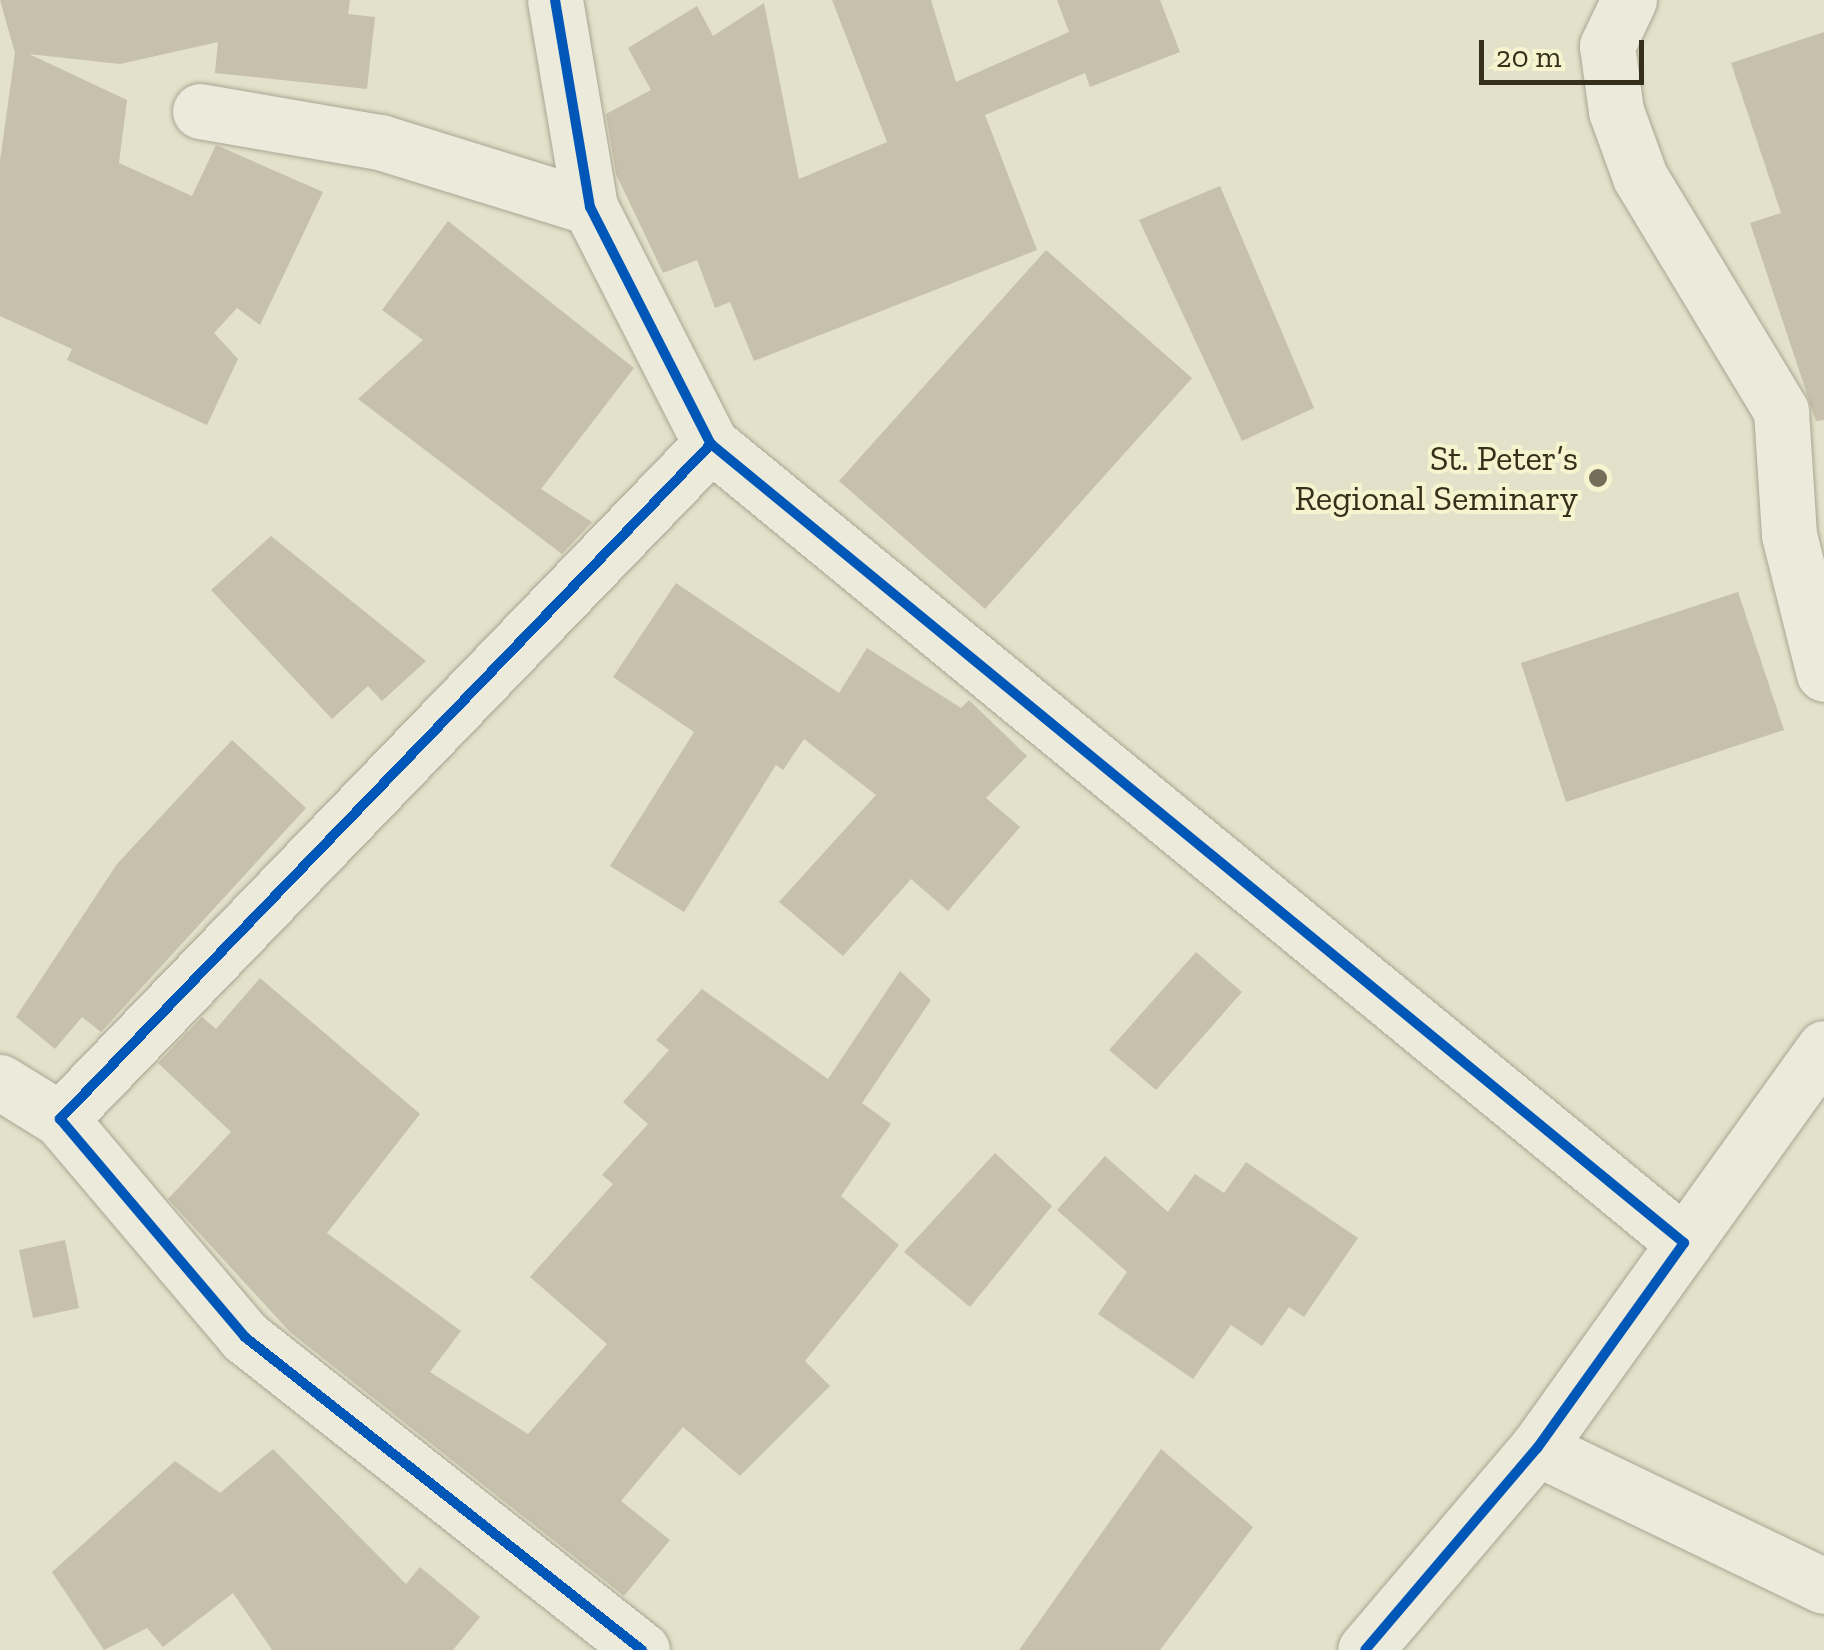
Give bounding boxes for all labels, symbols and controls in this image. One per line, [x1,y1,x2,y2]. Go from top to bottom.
scale bar [1484,20,1649,82]
text: 20 m [1496,39,1561,75]
place label: St. Peter’s Regional Seminary [1295,437,1578,519]
marker: St. Peter’s Regional Seminary [1587,467,1609,489]

